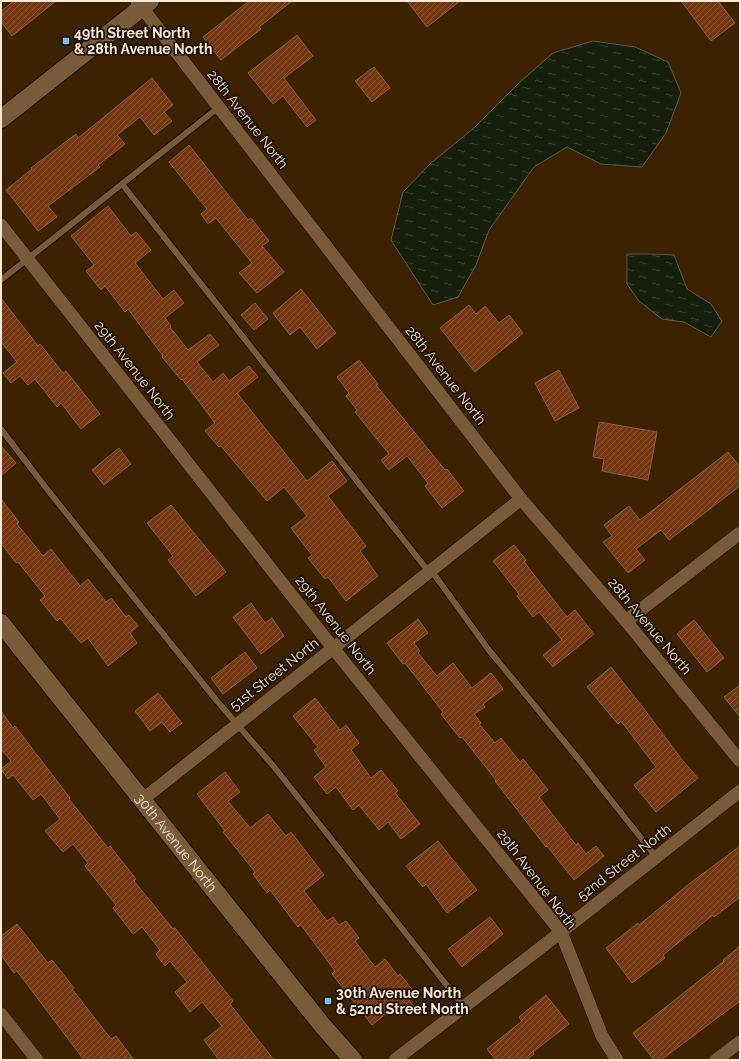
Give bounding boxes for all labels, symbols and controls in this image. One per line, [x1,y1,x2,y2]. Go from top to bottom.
place label: 49th Street North & 28th Avenue North [74,25,212,57]
marker: 49th Street North & 28th Avenue North [61,36,71,46]
street label: 28th Avenue North [204,66,292,172]
street label: 29th Avenue North [91,317,179,423]
street label: 28th Avenue North [402,322,490,428]
street label: 29th Avenue North [292,572,380,678]
street label: 28th Avenue North [605,574,695,678]
street label: 51st Street North [227,635,321,713]
street label: 30th Avenue North [132,790,221,895]
street label: 52nd Street North [574,820,674,904]
street label: 29th Avenue North [494,826,580,932]
place label: 30th Avenue North & 52nd Street North [336,985,469,1017]
marker: 30th Avenue North & 52nd Street North [323,996,333,1006]

